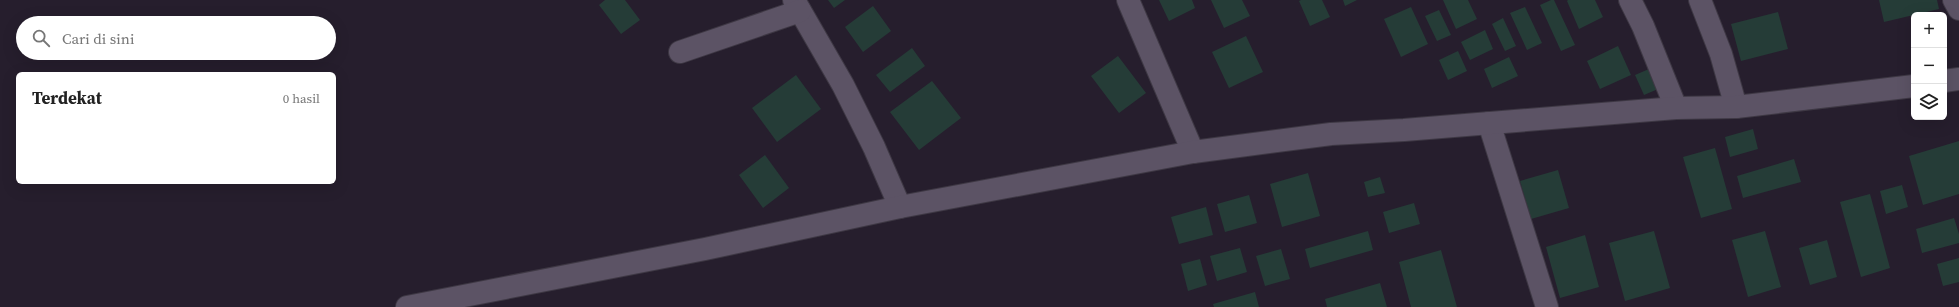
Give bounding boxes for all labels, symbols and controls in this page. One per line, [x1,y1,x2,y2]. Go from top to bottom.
map controls [1911,12,1947,120]
button: + [1911,12,1947,48]
search box [16,16,336,60]
icon: search [30,27,52,49]
text: Cari di sini [62,28,134,49]
button: − [1911,48,1947,84]
button: layers [1911,84,1947,120]
text: Terdekat [32,86,102,110]
text: 0 hasil [283,90,320,107]

